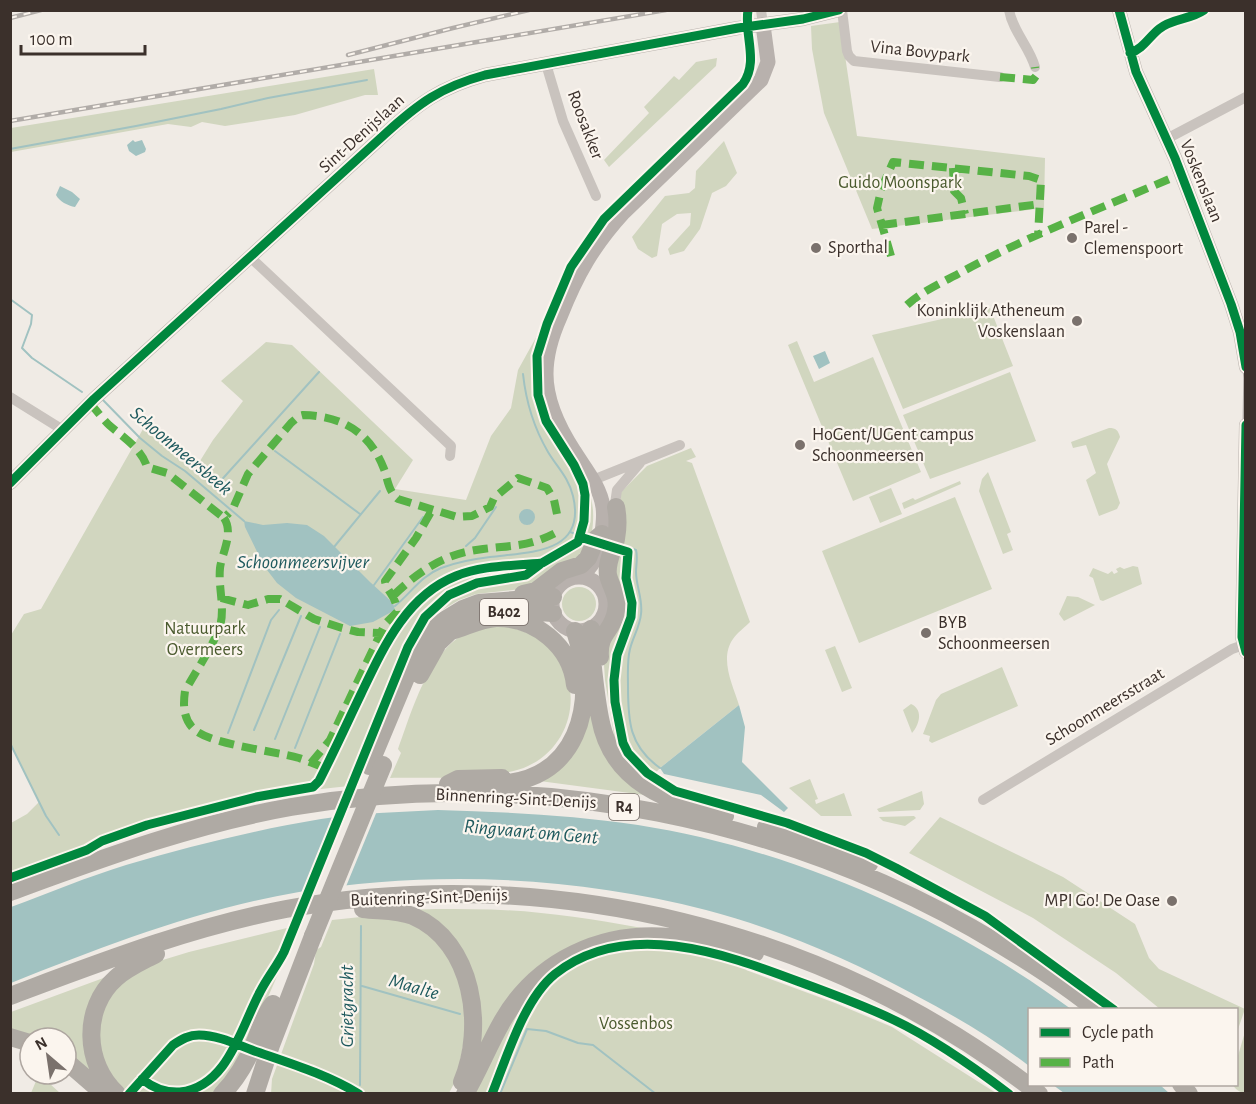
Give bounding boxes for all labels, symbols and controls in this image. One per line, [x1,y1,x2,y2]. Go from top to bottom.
scale bar [21,18,146,56]
text: 100 m [30,31,73,49]
street label: Vina Bovypark [869,38,971,66]
street label: Roosakker [564,88,606,162]
street label: Sint-Denijslaan [316,91,408,177]
street label: Voskenslaan [1176,137,1226,225]
park label: Guido Moonspark [838,174,963,192]
place label: Parel - Clemenspoort [1084,219,1183,258]
marker: Parel - Clemenspoort [1065,231,1079,245]
place label: Sporthal [828,239,888,257]
marker: Sporthal [809,241,823,255]
place label: Koninklijk Atheneum Voskenslaan [917,302,1065,341]
marker: Koninklijk Atheneum Voskenslaan [1070,314,1084,328]
water label: Schoonmeersbeek [126,403,236,499]
place label: HoGent/UGent campus Schoonmeersen [812,426,974,465]
marker: HoGent/UGent campus Schoonmeersen [793,438,807,452]
water label: Schoonmeersvijver [237,552,369,572]
road number: B402 [480,599,528,625]
place label: BYB Schoonmeersen [938,614,1050,653]
park label: Natuurpark Overmeers [164,620,246,659]
marker: BYB Schoonmeersen [919,626,933,640]
street label: Schoonmeersstraat [1043,664,1168,749]
street label: Binnenring-Sint-Denijs [435,786,597,812]
road number: R4 [609,794,639,820]
water label: Ringvaart om Gent [463,816,599,848]
street label: Buitenring-Sint-Denijs [350,886,508,910]
place label: MPI Go! De Oase [1044,892,1160,910]
marker: MPI Go! De Oase [1165,894,1179,908]
water label: Grietgracht [337,964,357,1047]
water label: Maalte [387,970,442,1004]
legend [1028,1008,1238,1086]
park label: Vossenbos [599,1015,673,1033]
text: Cycle path [1082,1024,1154,1042]
north arrow [18,1026,78,1086]
text: N [32,1034,50,1053]
text: Path [1082,1054,1114,1072]

